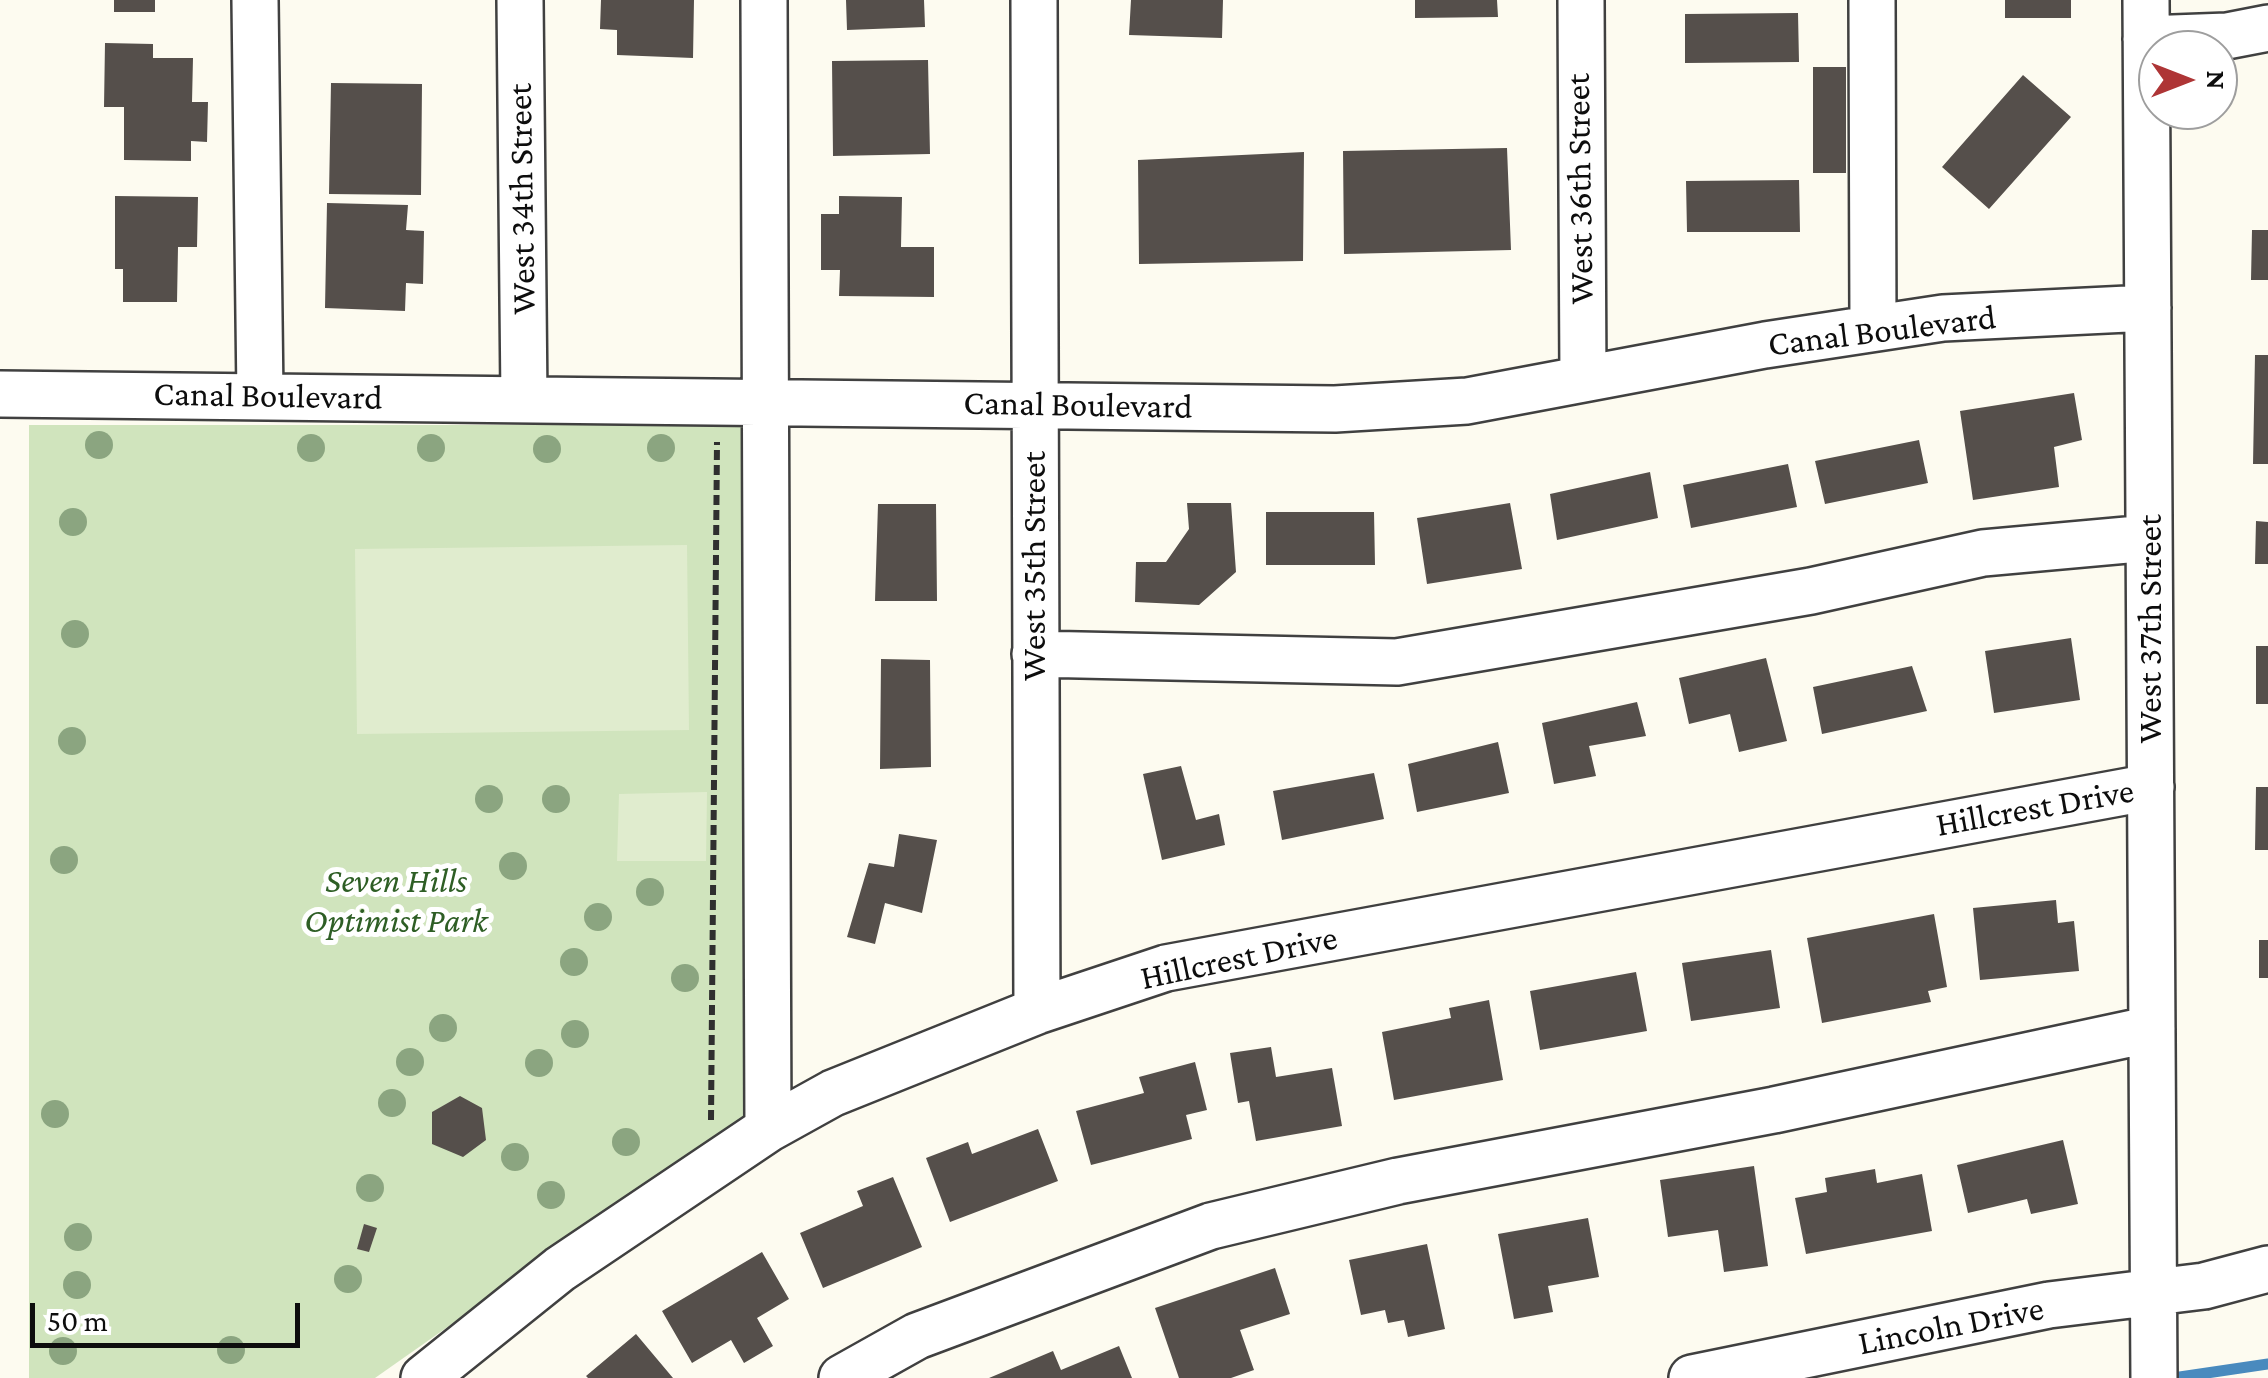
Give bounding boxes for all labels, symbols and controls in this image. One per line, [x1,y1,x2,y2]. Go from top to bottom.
north arrow [2138,30,2238,130]
text: N [2201,70,2232,90]
street label: West 36th Street [1557,73,1603,305]
street label: West 34th Street [499,83,545,315]
street label: Canal Boulevard [1766,296,1998,366]
street label: Canal Boulevard [153,373,383,419]
street label: Canal Boulevard [963,382,1193,428]
street label: West 35th Street [1013,451,1055,681]
street label: West 37th Street [2129,514,2171,744]
street label: Hillcrest Drive [1933,770,2137,846]
park label: Seven Hills Optimist Park [304,860,488,942]
street label: Hillcrest Drive [1137,917,1341,999]
scale bar [35,1283,305,1345]
street label: Lincoln Drive [1855,1287,2047,1365]
text: 50 m [47,1304,108,1337]

